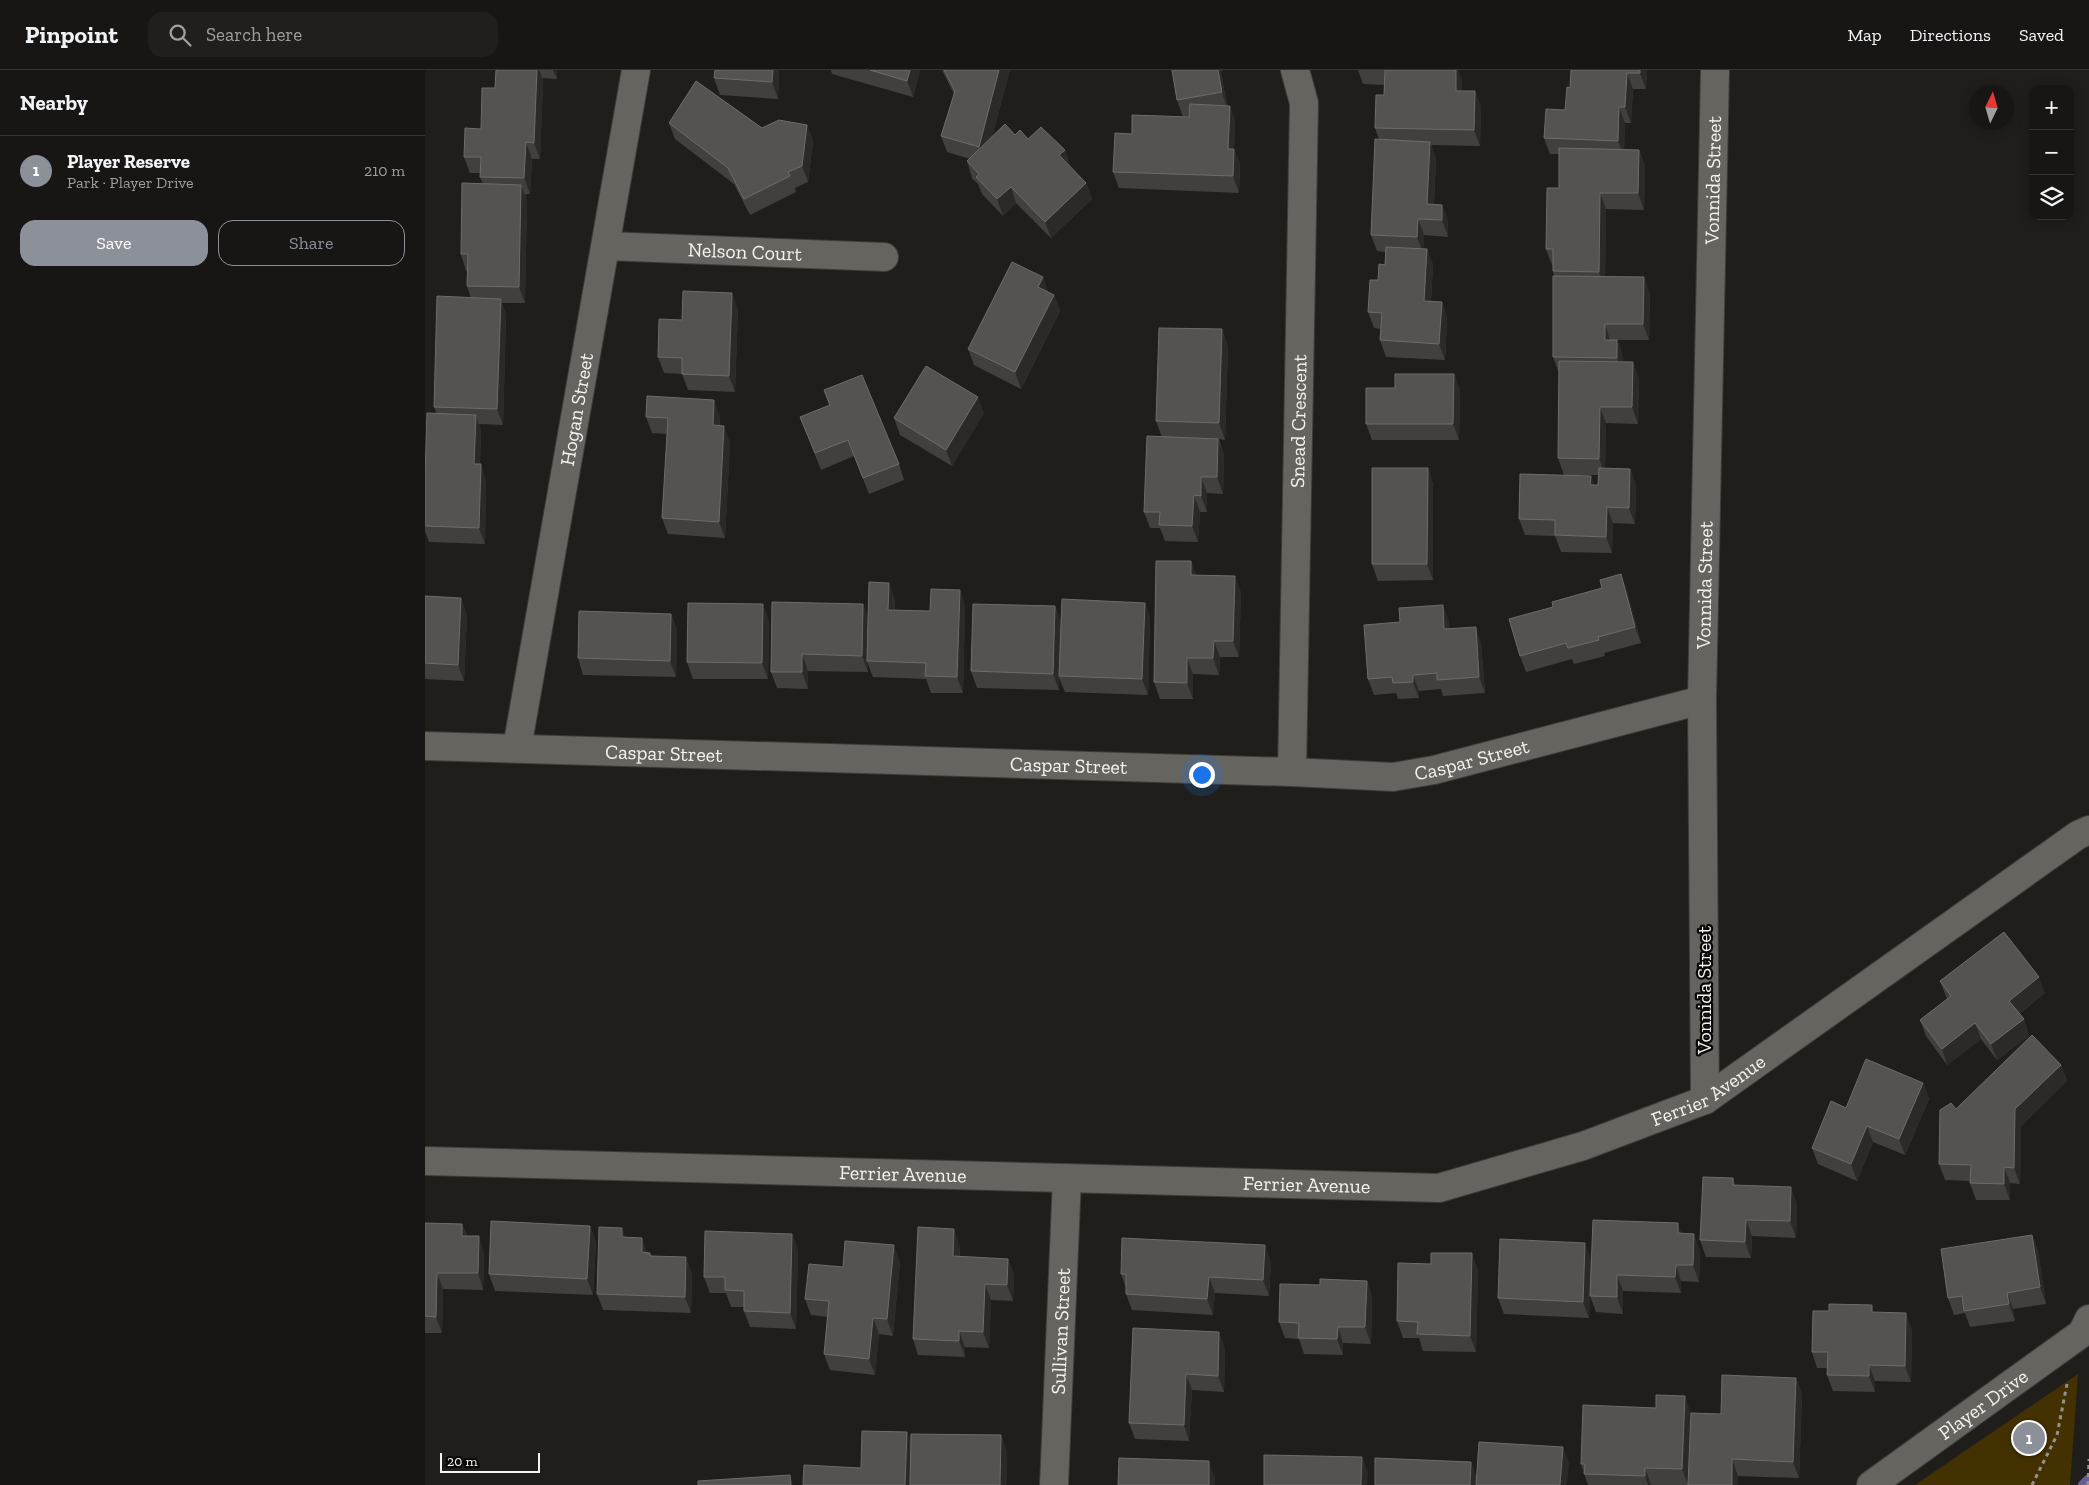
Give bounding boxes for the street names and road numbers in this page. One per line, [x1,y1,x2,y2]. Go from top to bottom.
street label: Vonnida Street [1699,115,1726,246]
street label: Nelson Court [687,237,803,266]
street label: Hogan Street [555,350,598,468]
street label: Snead Crescent [1285,353,1312,488]
street label: Vonnida Street [1691,520,1718,650]
street label: Caspar Street [1412,734,1532,785]
street label: Caspar Street [605,739,724,767]
street label: Caspar Street [1010,752,1128,779]
street label: Vonnida Street [1692,925,1716,1055]
street label: Ferrier Avenue [1648,1049,1770,1131]
street label: Ferrier Avenue [839,1160,967,1187]
street label: Ferrier Avenue [1243,1171,1371,1198]
street label: Sullivan Street [1046,1267,1075,1395]
street label: Player Drive [1933,1364,2033,1445]

